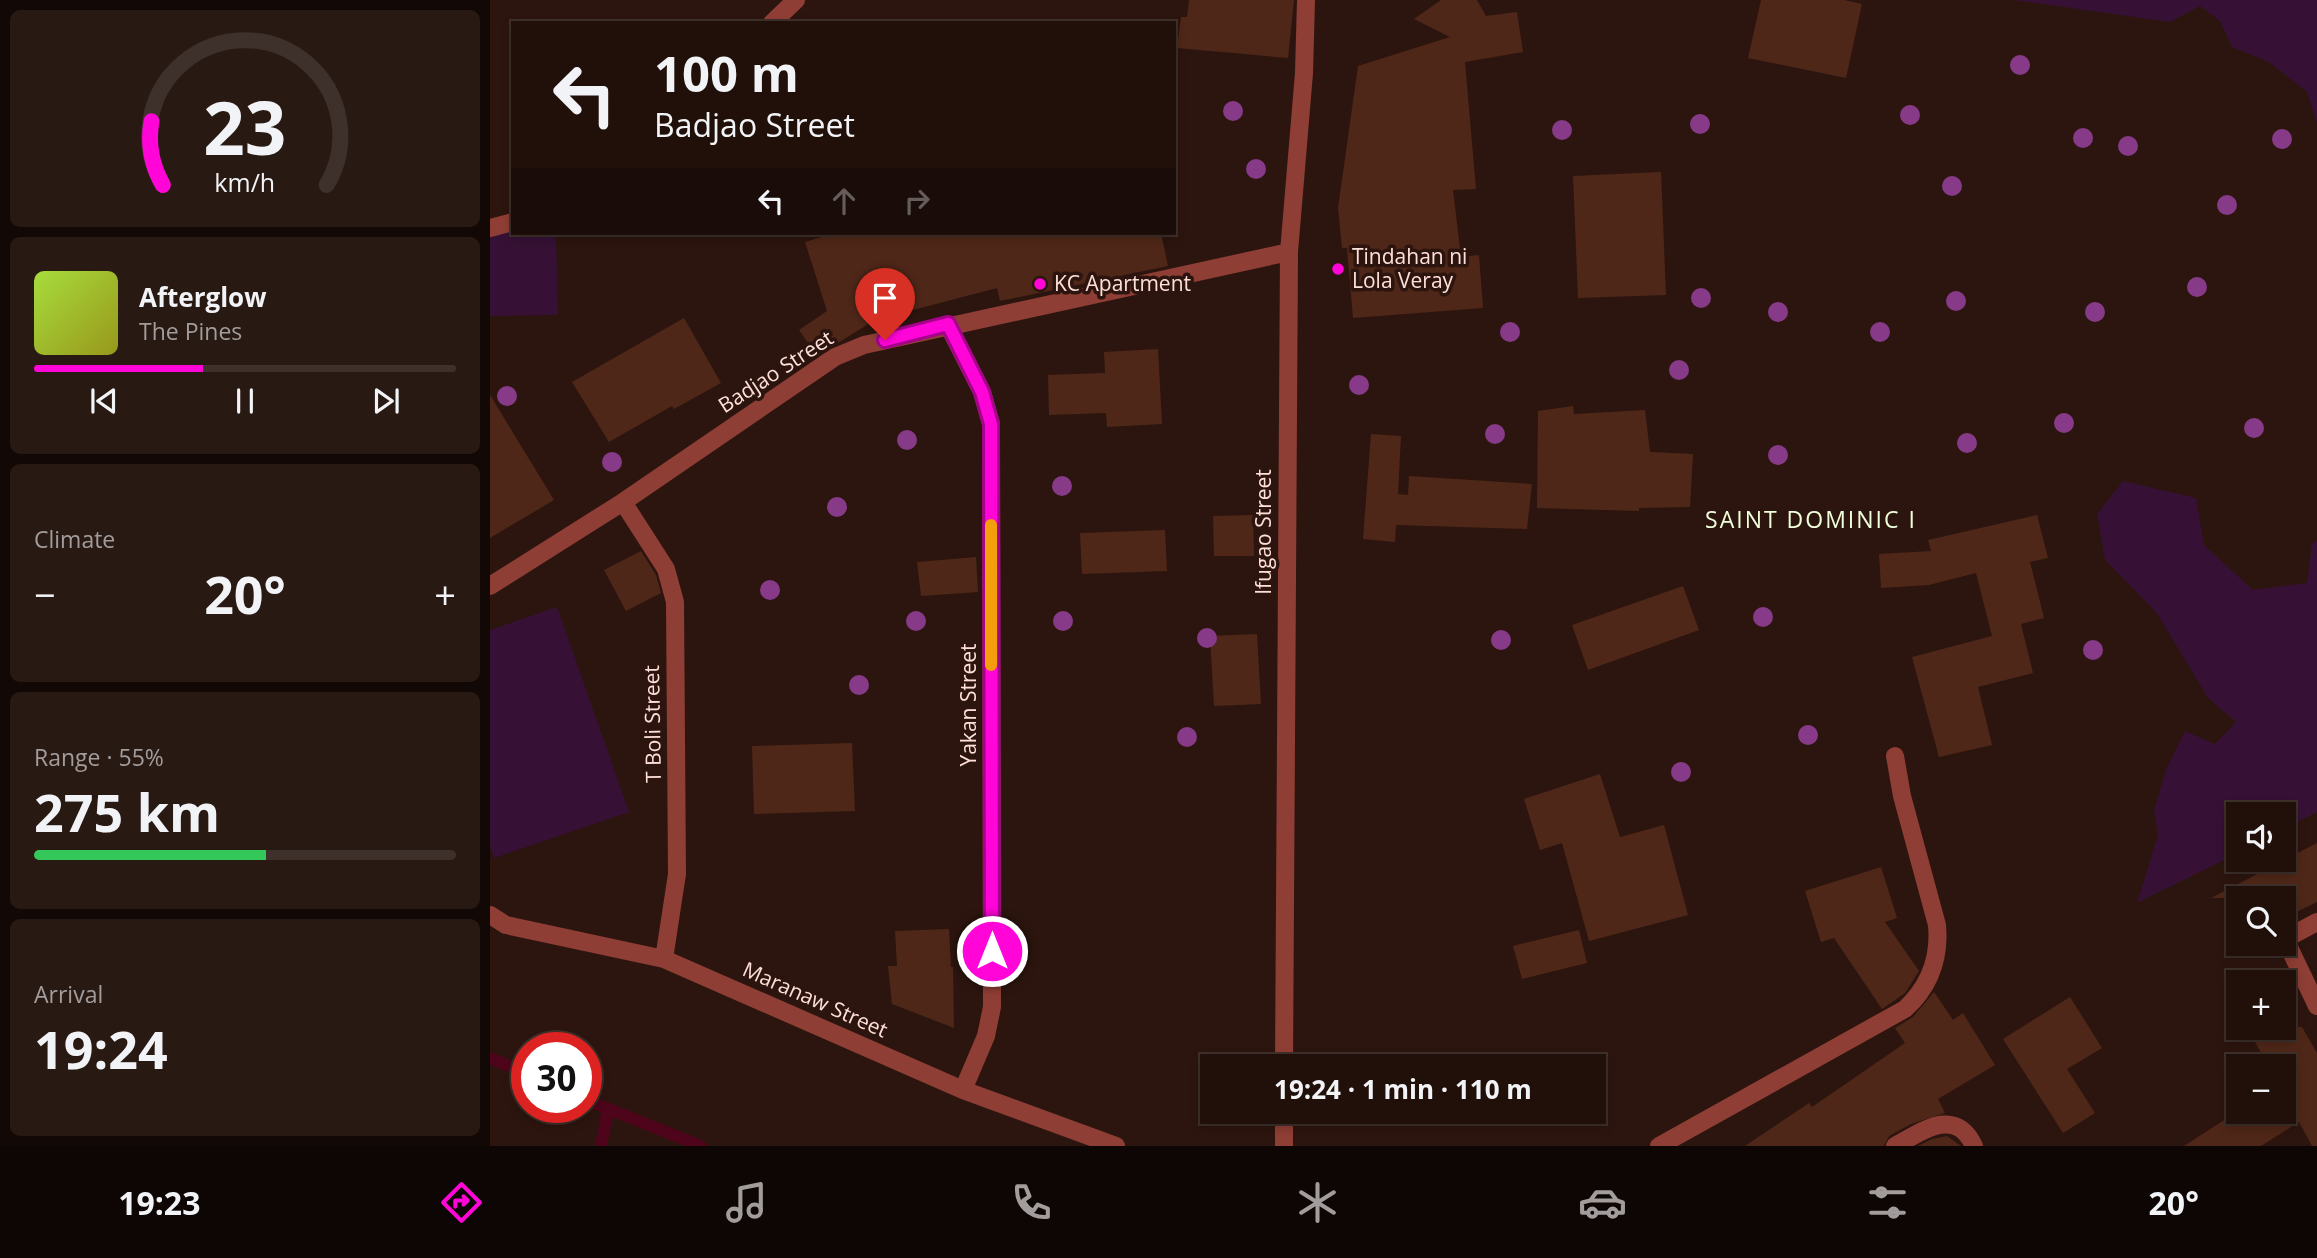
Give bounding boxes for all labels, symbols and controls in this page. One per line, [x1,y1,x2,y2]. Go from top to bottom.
text: 100 m [654,40,799,106]
icon: left [539,49,630,140]
text: 23 [203,77,287,176]
text: Badjao Street [654,103,855,146]
text: km/h [215,164,275,198]
icon: left [752,182,790,220]
icon: ahead [825,182,863,220]
icon: right [898,182,936,220]
place label: Tindahan ni Lola Veray [1352,242,1467,294]
marker: Tindahan ni Lola Veray [1330,261,1346,277]
pin [855,268,915,340]
place label: KC Apartment [1054,269,1191,297]
marker: KC Apartment [1032,276,1048,292]
text: Afterglow [139,279,266,315]
icon: arrive [866,279,904,317]
text: The Pines [139,315,242,347]
street label: Badjao Street [713,324,838,419]
icon: previous [85,382,123,420]
icon: pause [226,382,264,420]
icon: next [367,382,405,420]
street label: Ifugao Street [1249,469,1277,595]
district label: SAINT DOMINIC I [1705,503,1917,535]
text: Climate [34,523,115,555]
text: 20° [204,558,286,629]
text: − [34,568,56,620]
text: + [434,568,456,620]
street label: Yakan Street [954,643,982,767]
street label: T Boli Street [637,665,667,783]
text: Range · 55% [34,741,164,773]
text: 275 km [34,776,220,847]
map controls [2226,802,2296,1124]
button: sound [2226,802,2296,872]
button: search [2226,886,2296,956]
position arrow [955,914,1029,988]
street label: Maranaw Street [739,955,892,1044]
button: + [2226,970,2296,1040]
text: Arrival [34,978,103,1010]
text: 19:24 [34,1013,168,1084]
speed limit sign: 30 [511,1032,602,1123]
button: − [2226,1054,2296,1124]
text: 19:24 · 1 min · 110 m [1274,1071,1532,1107]
icon: directions [437,1178,486,1227]
icon: music [722,1178,771,1227]
icon: phone [1007,1178,1056,1227]
icon: climate [1293,1178,1342,1227]
icon: car [1578,1178,1627,1227]
icon: filters [1863,1178,1912,1227]
text: 19:23 [118,1181,200,1224]
text: 20° [2149,1181,2199,1224]

